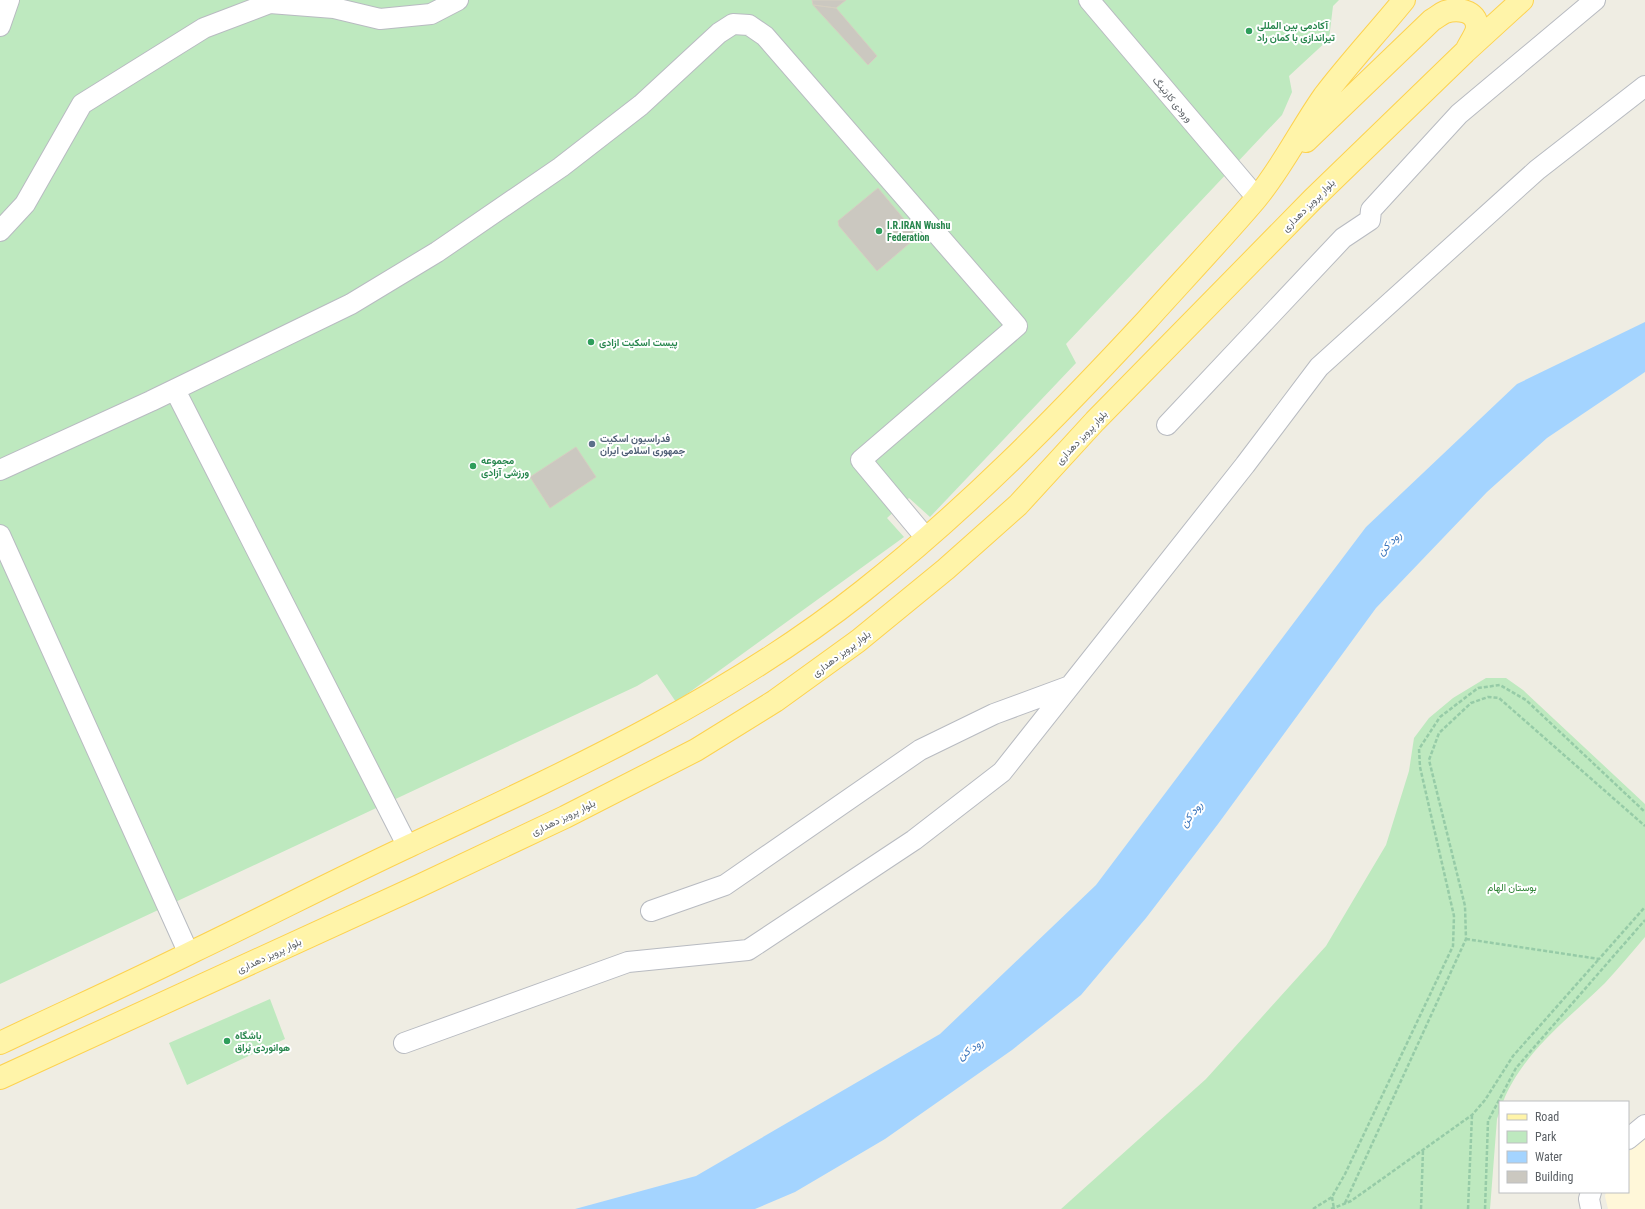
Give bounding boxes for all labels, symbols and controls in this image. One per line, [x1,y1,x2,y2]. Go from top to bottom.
place label: آکادمی بین المللی تیراندازی با کمان راد [1257,20,1335,44]
marker: آکادمی بین المللی تیراندازی با کمان راد [1244,26,1254,36]
street label: ورودی کارتینگ [1150,74,1195,125]
street label: بلوار پرویز دهداری [1280,177,1338,235]
place label: I.R.IRAN Wushu Federation [887,220,950,243]
marker: I.R.IRAN Wushu Federation [874,226,884,236]
marker: پیست اسکیت ازادی [586,337,596,347]
place label: پیست اسکیت ازادی [599,337,678,350]
street label: بلوار پرویز دهداری [1054,408,1111,468]
place label: فدراسیون اسکیت جمهوری اسلامی ایران [600,433,686,457]
marker: فدراسیون اسکیت جمهوری اسلامی ایران [587,439,597,449]
place label: مجموعه ورزشی آزادی [481,455,530,479]
marker: مجموعه ورزشی آزادی [468,461,478,471]
water label: رود کن [1374,528,1404,558]
street label: بلوار پرویز دهداری [810,628,874,680]
street label: بلوار پرویز دهداری [529,797,598,839]
water label: رود کن [1177,799,1206,830]
park label: بوستان الهام [1487,882,1537,894]
street label: بلوار پرویز دهداری [235,936,304,977]
place label: باشگاه هوانوردی بُراق [235,1030,290,1054]
marker: باشگاه هوانوردی بُراق [222,1036,232,1046]
water label: رود کن [955,1036,986,1063]
legend [1499,1101,1629,1193]
text: Road [1535,1110,1559,1124]
text: Park [1535,1130,1557,1144]
text: Water [1535,1150,1563,1164]
text: Building [1535,1170,1573,1184]

